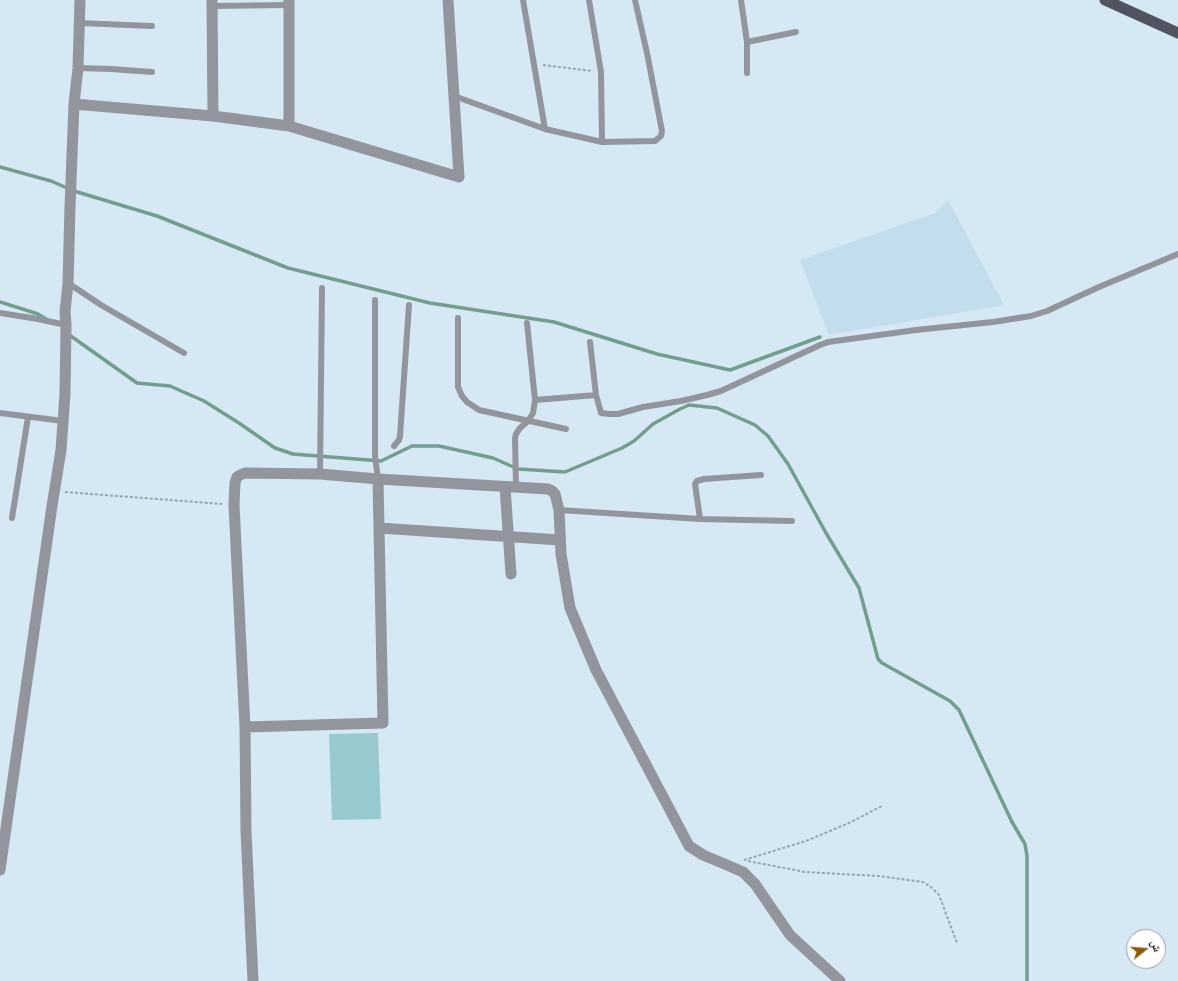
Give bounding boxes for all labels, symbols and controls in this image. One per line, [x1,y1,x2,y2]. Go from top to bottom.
north arrow [1126,929,1166,969]
text: ش [1149,938,1165,953]

